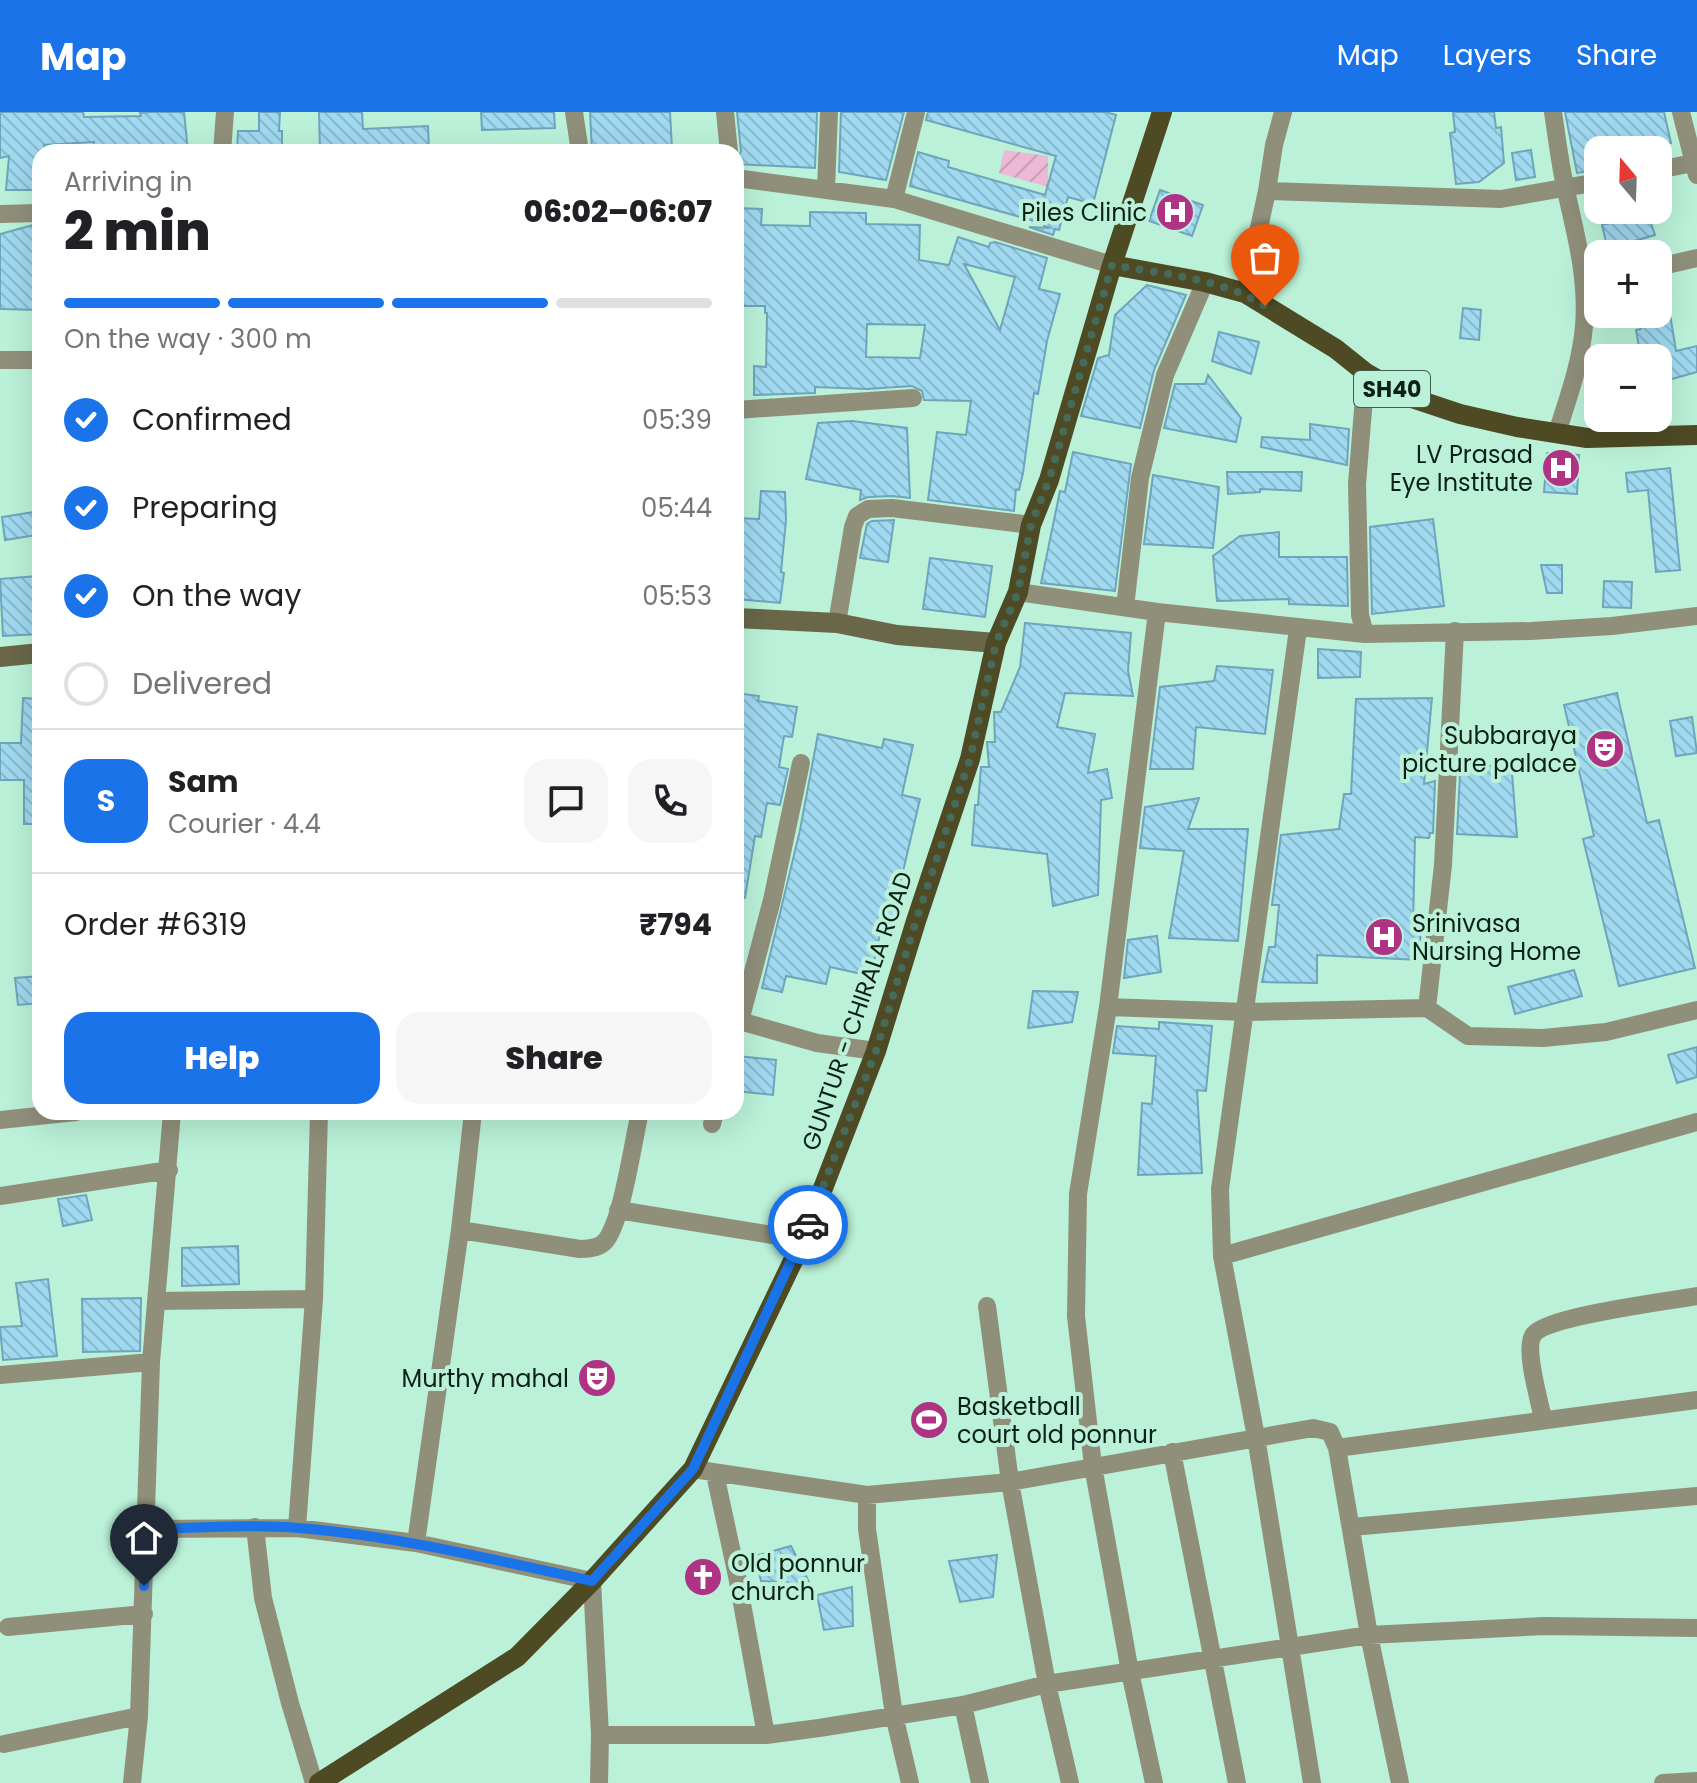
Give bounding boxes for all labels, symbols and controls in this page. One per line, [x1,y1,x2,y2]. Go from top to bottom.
text: Map [40,30,127,83]
text: Map [1337,36,1399,75]
text: Layers [1443,36,1532,75]
text: Share [1576,36,1657,75]
north arrow [1584,136,1672,224]
map controls [1584,136,1672,432]
text: Arriving in [64,164,193,200]
text: 06:02–06:07 [524,190,712,233]
hospital icon: Piles Clinic [1154,191,1196,233]
text: 2 min [64,195,211,268]
place label: Piles Clinic [1021,196,1147,229]
pin [1231,224,1299,306]
icon: bag [1243,236,1287,280]
button: + [1584,240,1672,328]
text: On the way · 300 m [64,321,312,357]
button: − [1584,344,1672,432]
road number: SH40 [1354,371,1430,407]
icon: check [64,398,108,442]
text: Confirmed [132,398,292,441]
text: 05:39 [642,402,712,438]
place label: LV Prasad Eye Institute [1390,438,1533,499]
hospital icon: LV Prasad Eye Institute [1540,447,1582,489]
icon: check [64,486,108,530]
text: Preparing [132,486,278,529]
text: 05:44 [641,490,712,526]
icon: check [64,574,108,618]
text: On the way [132,574,301,617]
text: 05:53 [642,578,712,614]
text: Delivered [132,662,272,705]
place label: Subbaraya picture palace [1402,719,1577,780]
theatre icon: Subbaraya picture palace [1584,728,1626,770]
button: chat [524,759,608,843]
button: phone [628,759,712,843]
text: Sam [168,760,239,803]
text: S [97,779,115,822]
text: Courier · 4.4 [168,806,321,842]
street label: GUNTUR - CHIRALA ROAD [794,867,920,1155]
text: Order #6319 [64,903,247,946]
text: ₹794 [639,903,712,946]
place label: Srinivasa Nursing Home [1412,907,1581,968]
hospital icon: Srinivasa Nursing Home [1363,916,1405,958]
button: Help [64,1012,380,1104]
button: Share [396,1012,712,1104]
courier [768,1185,848,1265]
icon: car [786,1203,830,1247]
theatre icon: Murthy mahal [576,1357,618,1399]
place label: Murthy mahal [402,1362,569,1395]
place label: Basketball court old ponnur [957,1390,1157,1451]
sports icon: Basketball court old ponnur [908,1399,950,1441]
pin [110,1504,178,1586]
icon: home [122,1516,166,1560]
place label: Old ponnur church [731,1547,865,1608]
church icon: Old ponnur church [682,1556,724,1598]

